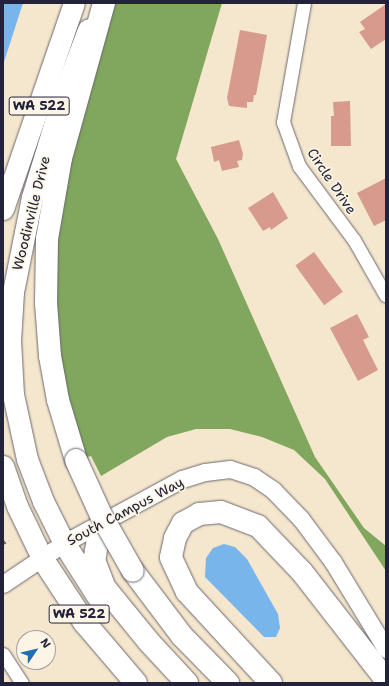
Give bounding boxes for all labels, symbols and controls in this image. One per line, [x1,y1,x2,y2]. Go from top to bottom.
road number: WA 522 [8,95,70,117]
street label: Circle Drive [304,145,360,217]
street label: Woodinville Drive [9,154,53,272]
street label: South Campus Way [64,473,186,549]
road number: WA 522 [48,603,110,625]
north arrow [16,630,56,670]
text: N [37,636,54,651]

